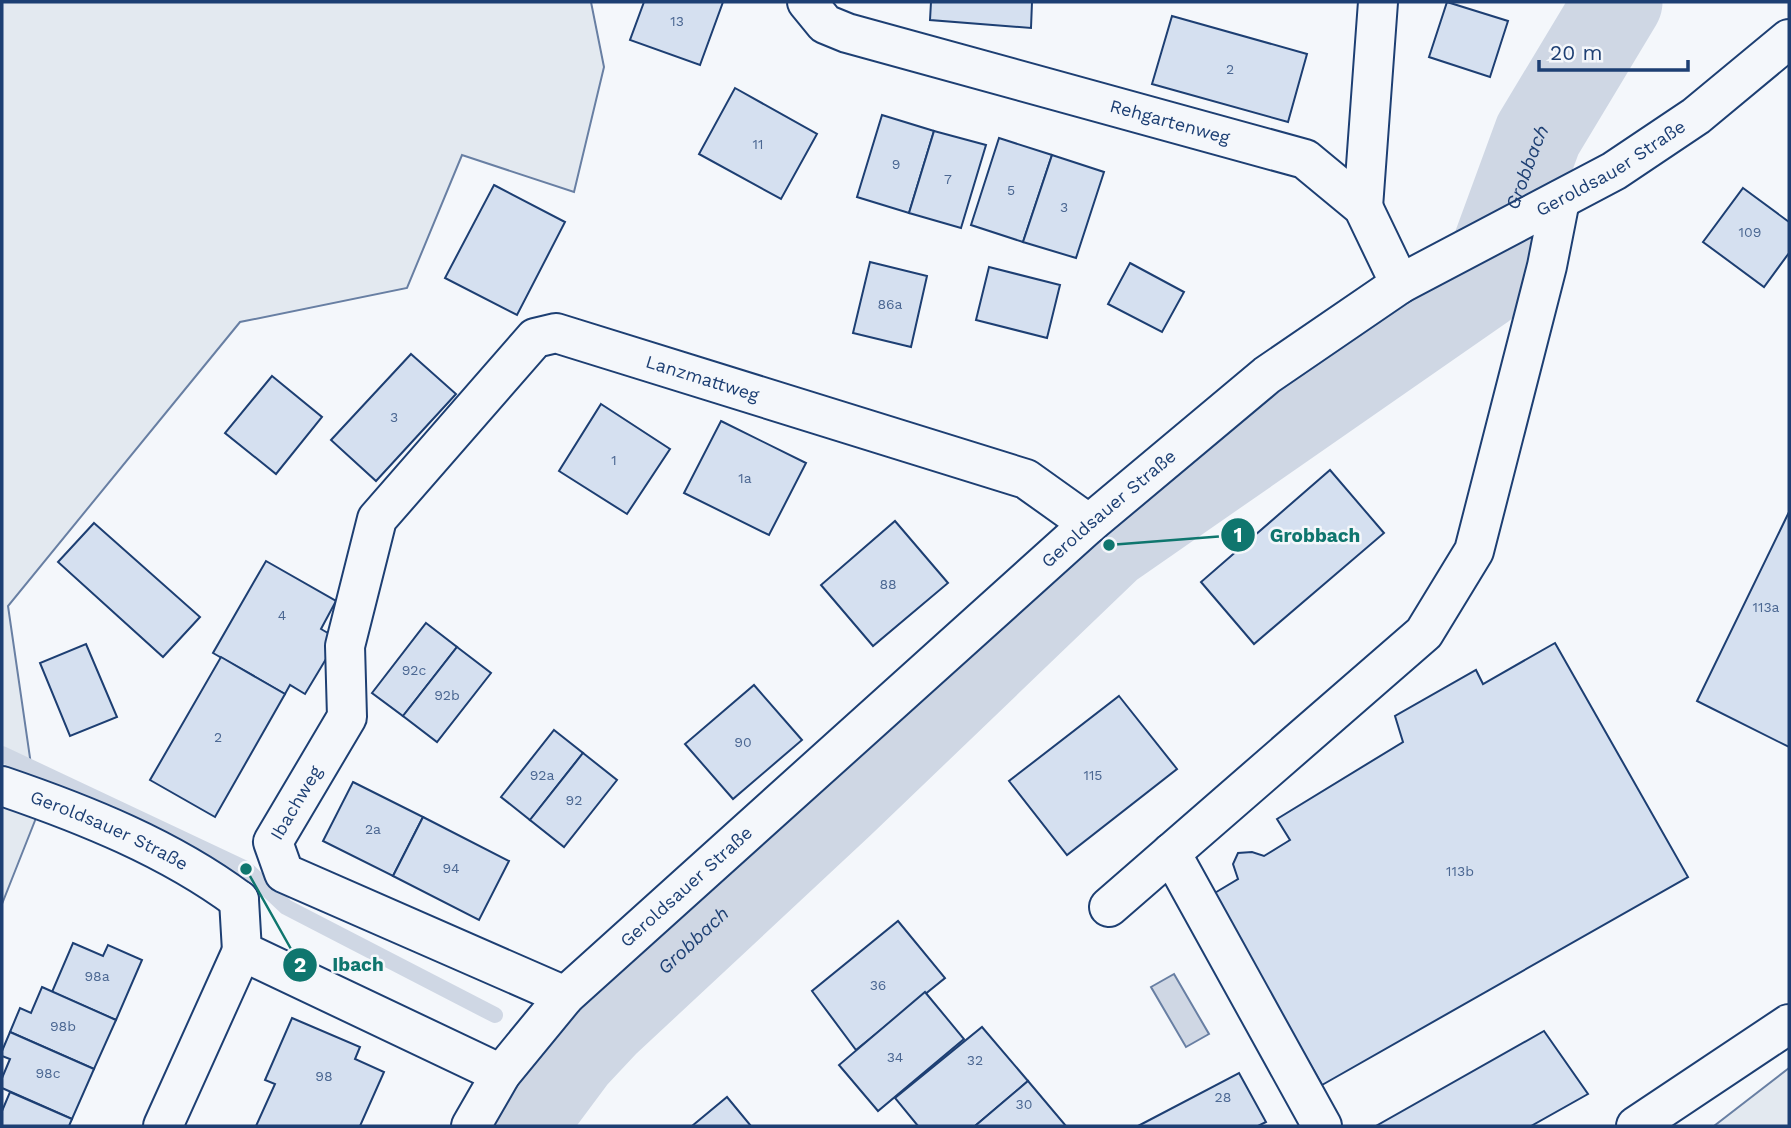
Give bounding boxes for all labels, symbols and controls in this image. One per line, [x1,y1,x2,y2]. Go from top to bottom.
house number: 13 [670,13,684,29]
scale bar [1539,28,1688,72]
text: 20 m [1550,40,1602,65]
house number: 2 [1226,61,1234,77]
street label: Rehgartenweg [1108,95,1233,148]
street label: Geroldsauer Straße [1532,115,1689,220]
water label: Grobbach [1501,121,1554,213]
house number: 11 [753,136,763,152]
house number: 9 [892,156,900,172]
house number: 7 [944,171,952,187]
house number: 5 [1007,182,1015,198]
house number: 3 [1060,199,1068,215]
house number: 109 [1739,224,1761,240]
house number: 86a [877,296,903,312]
street label: Lanzmattweg [643,351,762,406]
house number: 3 [390,409,398,425]
street label: Geroldsauer Straße [1037,445,1180,572]
house number: 1 [611,452,617,468]
house number: 1a [738,470,752,486]
callout: Grobbach [1220,515,1374,555]
text: 1 [1233,522,1243,547]
text: Grobbach [1270,524,1360,547]
house number: 88 [879,576,897,592]
house number: 113a [1752,599,1780,615]
house number: 4 [278,607,286,623]
house number: 92c [402,662,426,678]
house number: 92b [434,687,460,703]
house number: 2 [214,729,222,745]
house number: 90 [734,734,752,750]
street label: Ibachweg [266,761,326,844]
house number: 92a [530,767,554,783]
house number: 115 [1083,767,1103,783]
street label: Geroldsauer Straße [28,786,192,874]
house number: 92 [566,792,582,808]
house number: 2a [365,821,381,837]
street label: Geroldsauer Straße [616,822,756,951]
house number: 94 [442,860,460,876]
house number: 113b [1446,863,1474,879]
water label: Grobbach [653,902,733,979]
callout: Ibach [283,945,397,985]
text: 2 [294,952,306,977]
text: Ibach [332,953,384,976]
house number: 98a [84,968,110,984]
house number: 36 [870,977,886,993]
house number: 98b [50,1018,76,1034]
house number: 34 [887,1049,903,1065]
house number: 32 [967,1052,983,1068]
house number: 98c [35,1065,61,1081]
house number: 98 [315,1068,333,1084]
house number: 28 [1215,1089,1231,1105]
house number: 30 [1016,1096,1032,1112]

